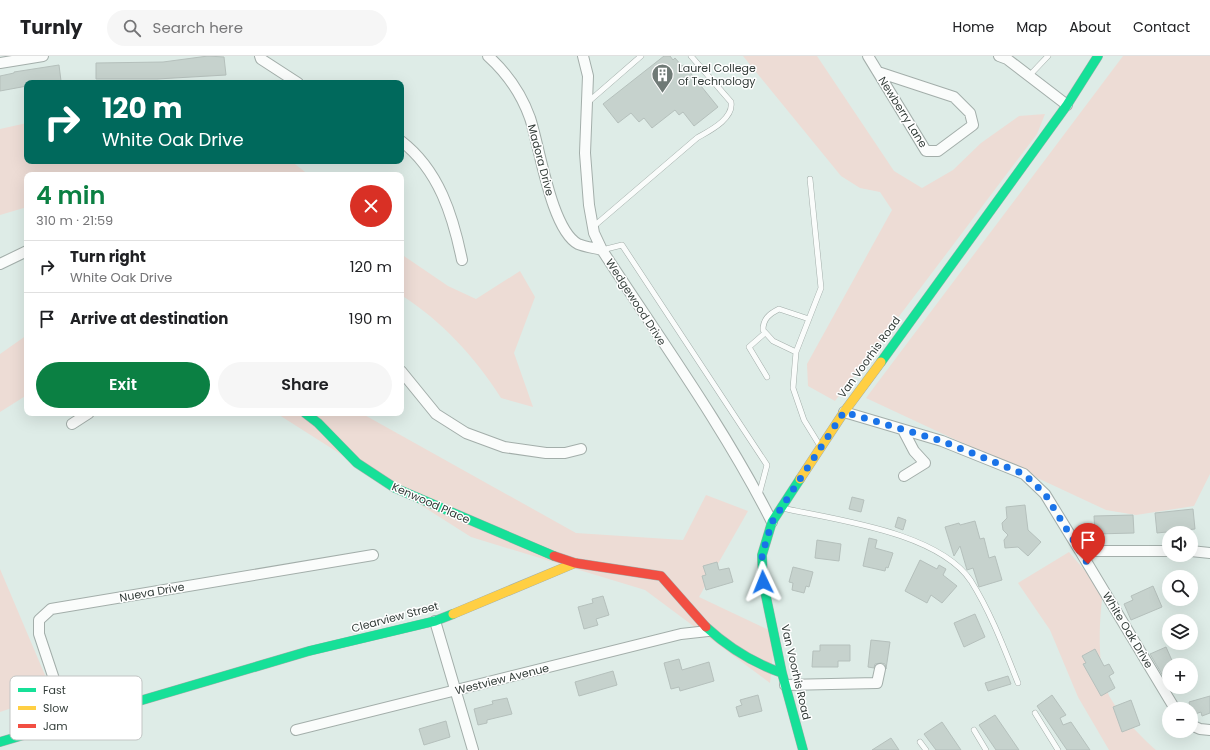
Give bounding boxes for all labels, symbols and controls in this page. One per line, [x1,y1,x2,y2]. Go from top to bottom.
search box [107,10,387,46]
text: Turnly [20,14,83,41]
icon: search [121,17,143,39]
text: Search here [153,17,243,38]
text: Home [952,17,994,37]
text: Map [1016,17,1047,37]
text: About [1069,17,1111,37]
text: Contact [1133,17,1190,37]
place label: Laurel College of Technology [678,60,756,89]
building icon: Laurel College of Technology [649,61,675,94]
street label: Newberry Lane [875,73,931,151]
text: 120 m [102,89,182,128]
icon: right [36,96,88,148]
street label: Madora Drive [524,122,558,198]
text: White Oak Drive [102,127,244,152]
text: 4 min [36,179,105,212]
button: close [350,185,392,227]
text: 310 m · 21:59 [36,211,113,230]
text: Turn right [70,246,146,267]
icon: right [36,256,58,278]
text: 120 m [350,256,392,277]
street label: Wedgewood Drive [602,256,670,349]
text: White Oak Drive [70,268,172,287]
icon: arrive [36,308,58,330]
text: Arrive at destination [70,308,228,329]
text: 190 m [349,308,392,329]
street label: Van Voorhis Road [834,313,904,401]
button: Exit [36,362,210,408]
button: Share [218,362,392,408]
street label: Kenwood Place [389,479,473,527]
pin [1071,523,1105,564]
map controls [1162,526,1198,738]
button: sound [1162,526,1198,562]
icon: arrive [1077,529,1099,551]
position arrow [742,561,784,603]
button: search [1162,570,1198,606]
street label: Nueva Drive [118,578,186,606]
street label: White Oak Drive [1099,589,1157,671]
street label: Clearview Street [350,598,440,636]
button: layers [1162,614,1198,650]
street label: Van Voorhis Road [777,623,815,721]
button: + [1162,658,1198,694]
street label: Westview Avenue [453,660,551,698]
legend [10,676,142,740]
text: Fast [43,682,66,698]
text: Slow [43,700,68,716]
button: − [1162,702,1198,738]
text: Jam [43,718,68,734]

